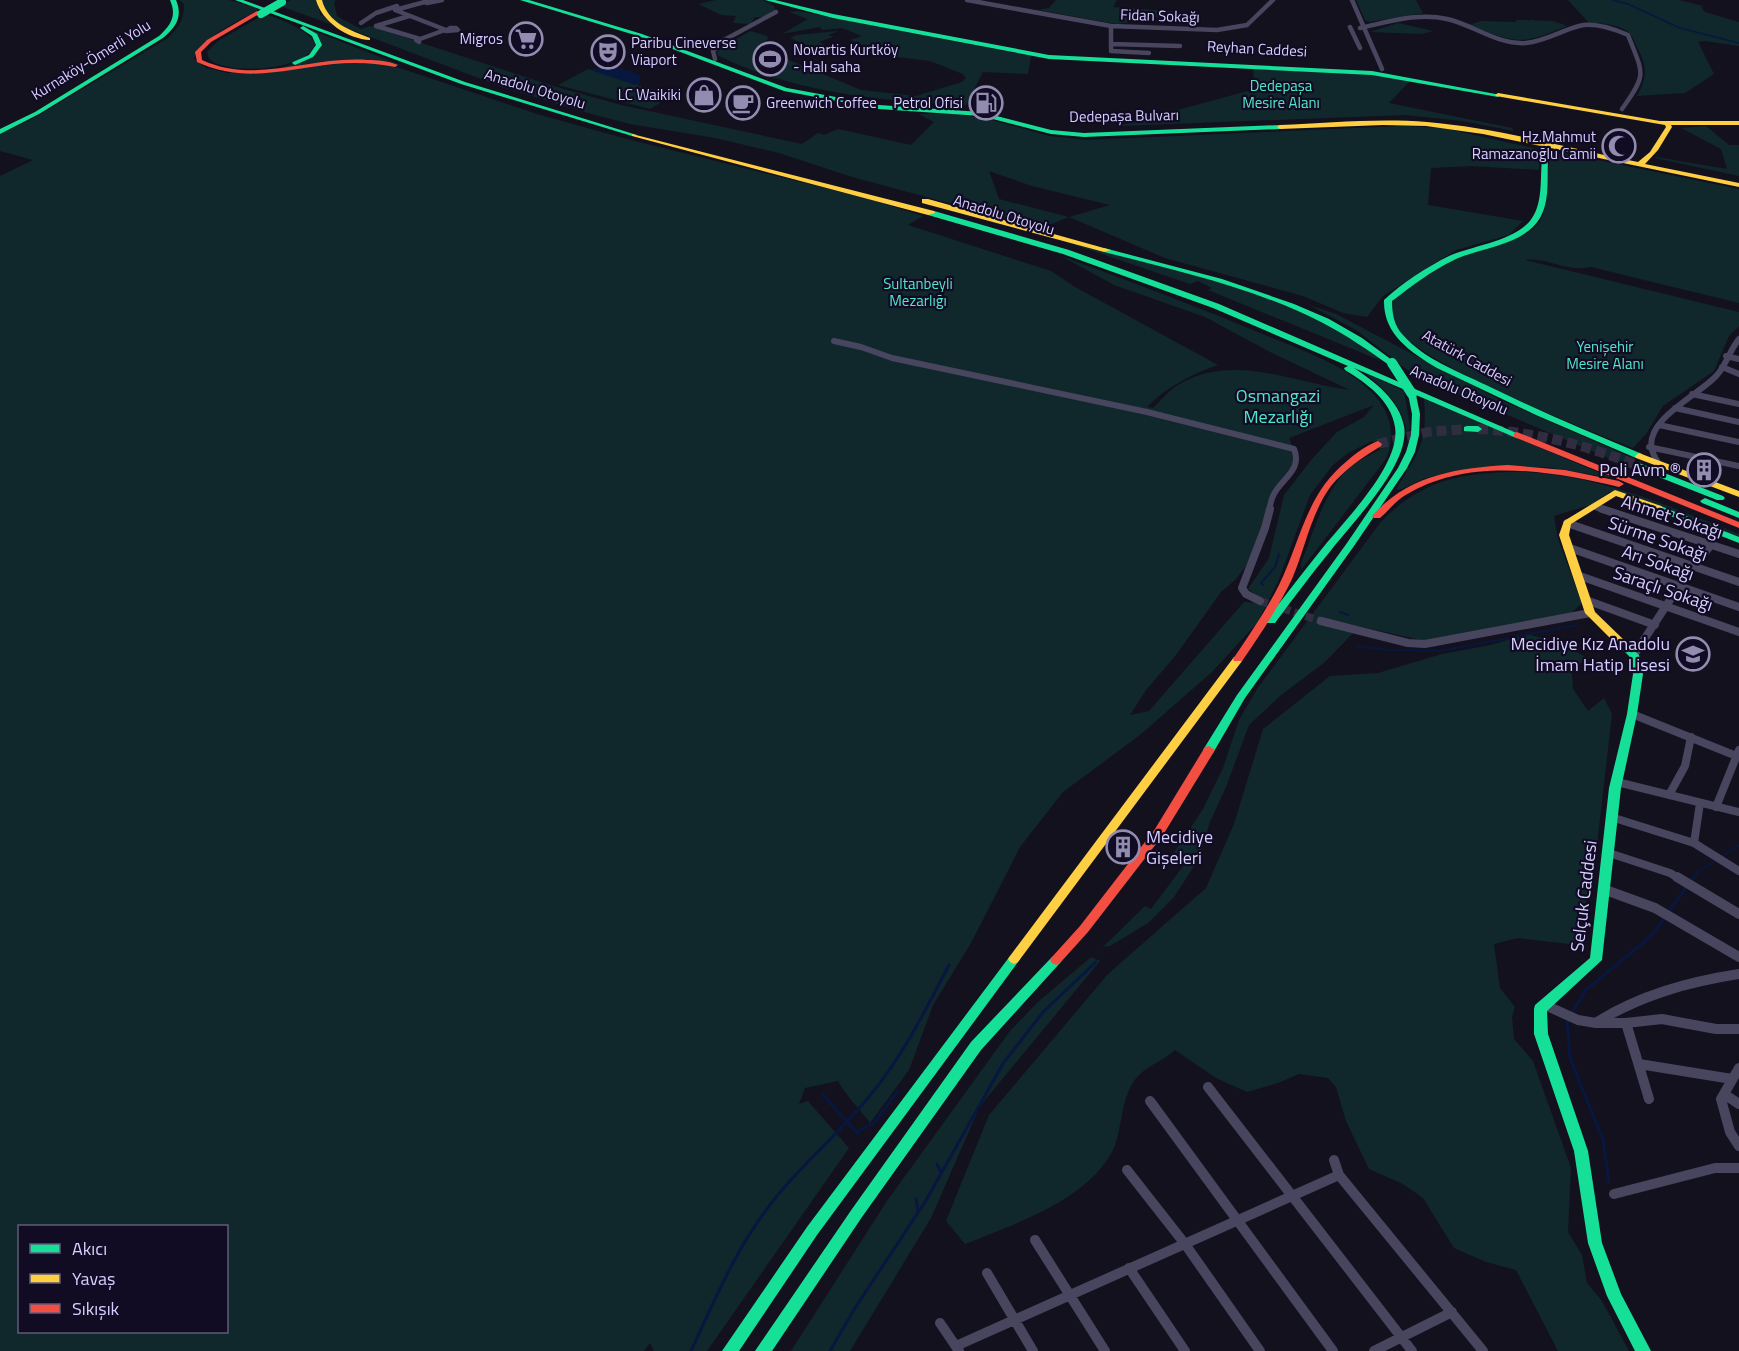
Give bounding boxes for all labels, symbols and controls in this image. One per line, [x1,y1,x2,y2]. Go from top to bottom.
street label: Fidan Sokağı [1120,3,1200,28]
street label: Kurnaköy-Ömerli Yolu [27,14,155,106]
supermarket icon: Migros [508,21,544,57]
place label: Migros [459,27,503,50]
place label: Paribu Cineverse Viaport [631,31,736,71]
theatre icon: Paribu Cineverse Viaport [590,34,626,70]
street label: Reyhan Caddesi [1206,34,1308,63]
place label: Novartis Kurtköy - Halı saha [793,38,898,78]
sports icon: Novartis Kurtköy - Halı saha [752,41,788,77]
street label: Anadolu Otoyolu [482,62,588,115]
park label: Dedepaşa Mesire Alanı [1242,74,1320,114]
shop icon: LC Waikiki [686,77,722,113]
place label: LC Waikiki [618,83,681,106]
cafe icon: Greenwich Coffee [725,85,761,121]
fuel station icon: Petrol Ofisi [968,85,1004,121]
place label: Greenwich Coffee [766,91,877,114]
place label: Petrol Ofisi [893,91,963,114]
street label: Dedepaşa Bulvarı [1069,103,1179,128]
place label: Hz.Mahmut Ramazanoğlu Camii [1472,125,1597,165]
mosque icon: Hz.Mahmut Ramazanoğlu Camii [1601,128,1637,164]
street label: Anadolu Otoyolu [951,188,1057,241]
park label: Sultanbeyli Mezarlığı [883,272,953,312]
street label: Atatürk Caddesi [1418,323,1516,392]
park label: Yenişehir Mesire Alanı [1566,335,1644,375]
street label: Anadolu Otoyolu [1407,359,1512,421]
park label: Osmangazi Mezarlığı [1236,382,1320,430]
building icon: Poli Avm ® [1686,452,1722,488]
place label: Poli Avm ® [1599,456,1681,483]
street label: Ahmet Sokağı [1618,487,1726,546]
street label: Sürme Sokağı [1605,509,1712,568]
street label: Arı Sokağı [1618,538,1698,587]
street label: Saraçlı Sokağı [1610,559,1717,618]
place label: Mecidiye Kız Anadolu İmam Hatip Lisesi [1511,630,1670,678]
school or university icon: Mecidiye Kız Anadolu İmam Hatip Lisesi [1675,636,1711,672]
place label: Mecidiye Gişeleri [1146,823,1213,871]
building icon: Mecidiye Gişeleri [1105,829,1141,865]
street label: Selçuk Caddesi [1563,839,1604,953]
legend [18,1225,228,1333]
text: Akıcı [72,1235,107,1262]
text: Yavaş [72,1265,115,1292]
text: Sıkışık [72,1295,120,1322]

